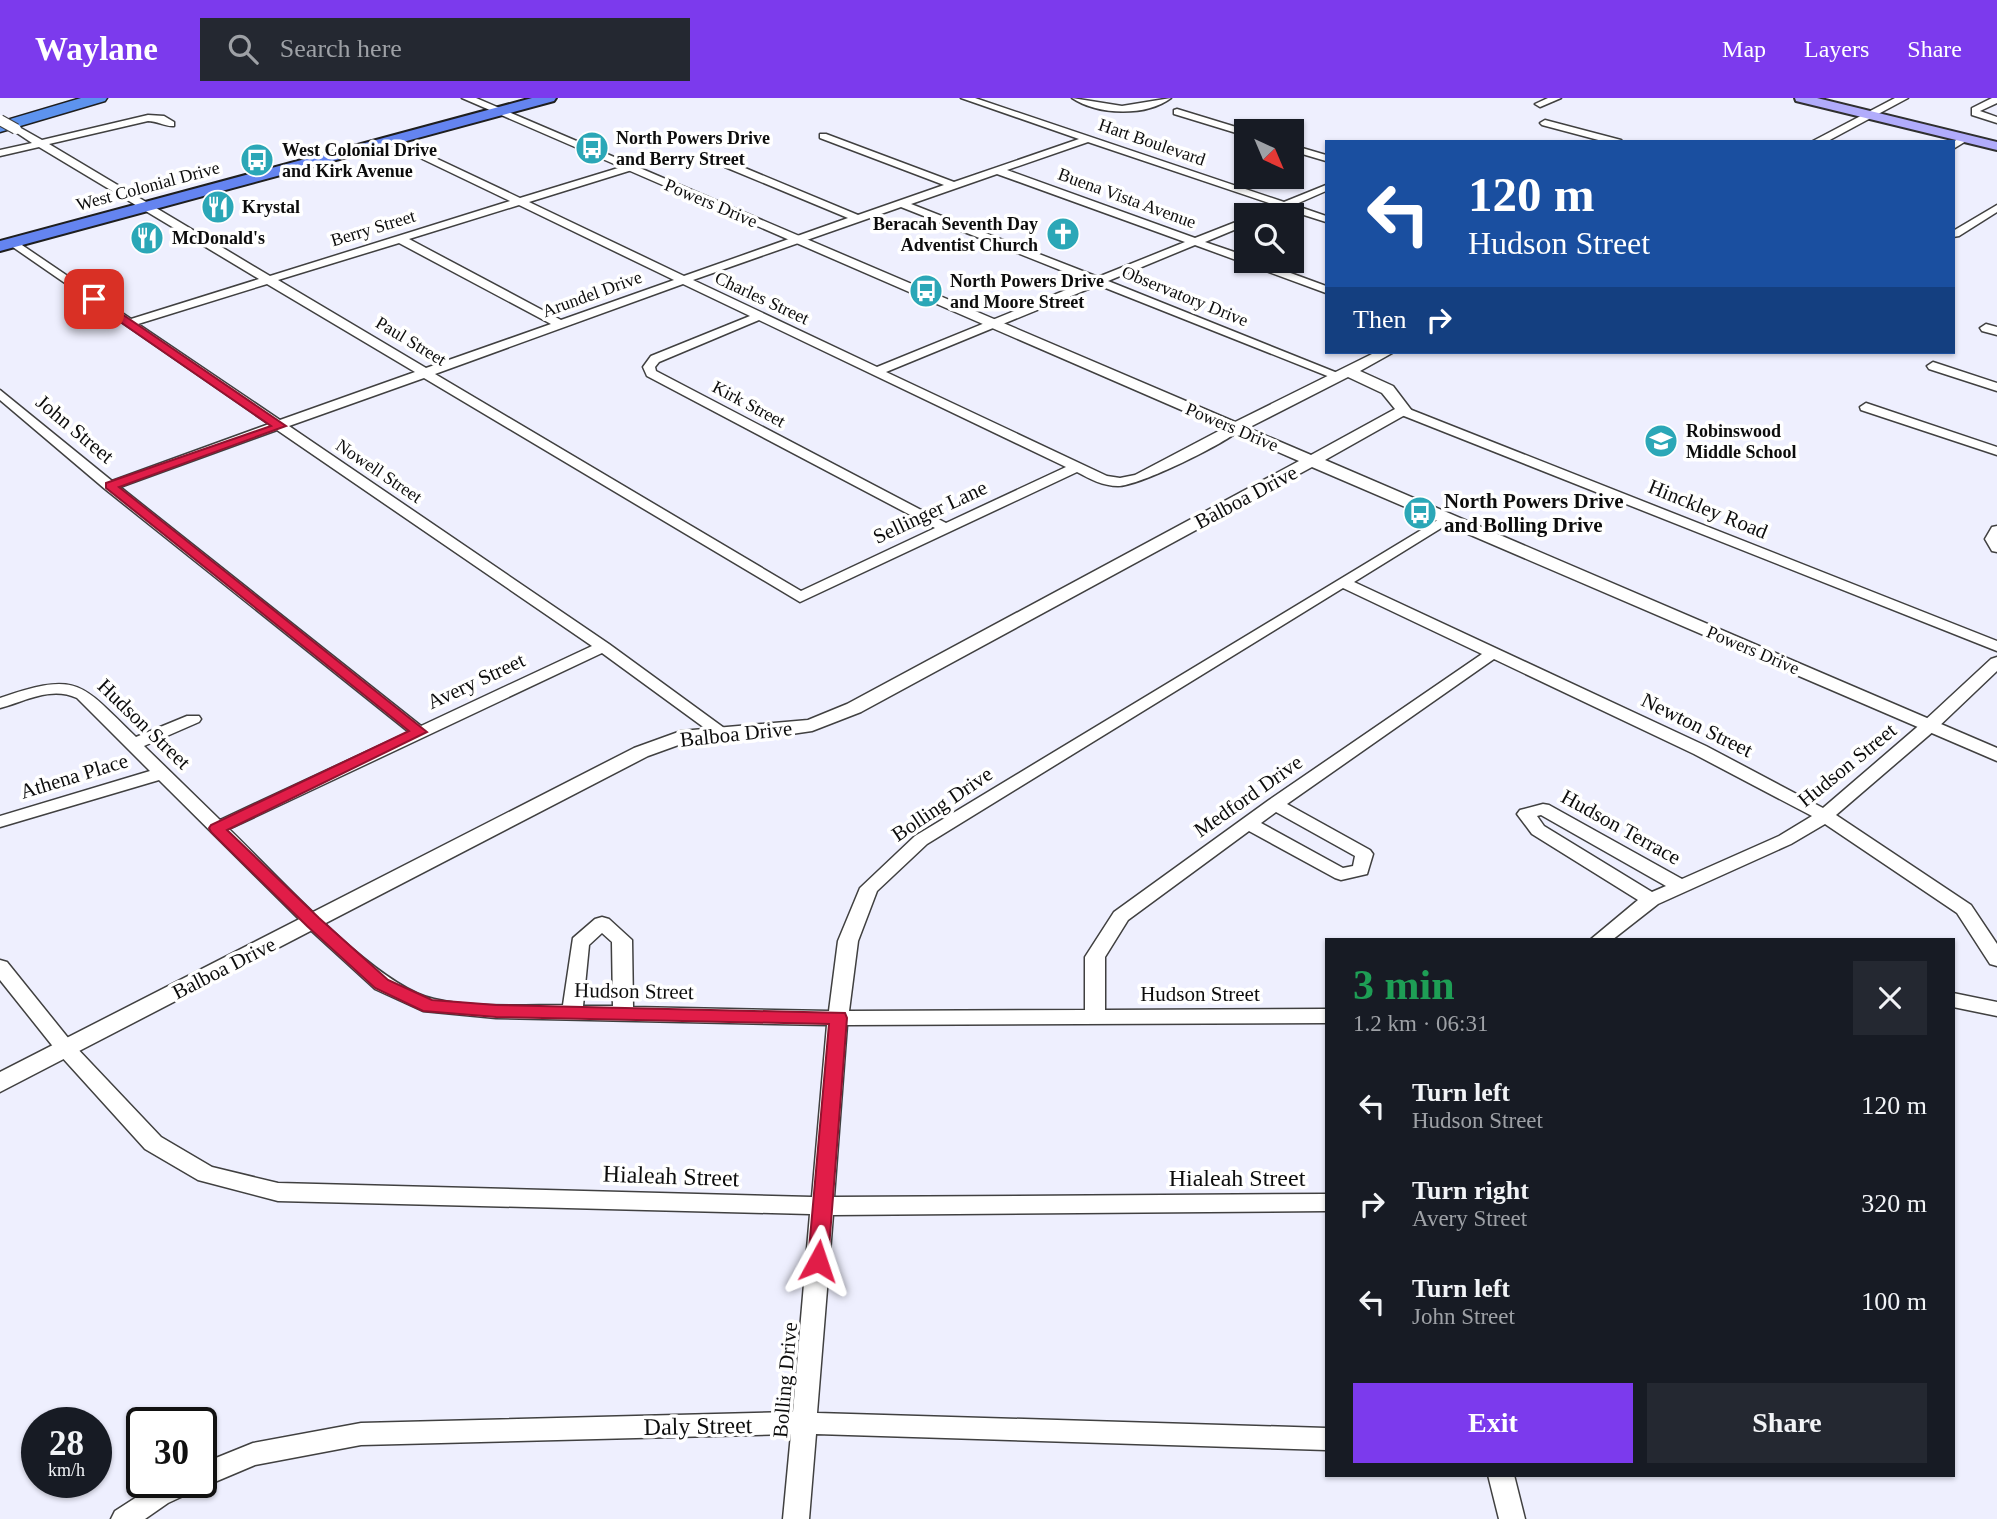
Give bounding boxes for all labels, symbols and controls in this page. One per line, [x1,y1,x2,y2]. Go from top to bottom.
search box [200,18,690,81]
icon: search [224,30,262,68]
text: Waylane [35,31,158,67]
text: Search here [280,34,402,63]
text: Map [1722,36,1766,62]
text: Layers [1804,36,1869,62]
text: Share [1907,36,1962,62]
street label: Hart Boulevard [1096,114,1208,170]
north arrow [1234,119,1304,189]
map controls [1234,119,1304,273]
place label: North Powers Drive and Berry Street [616,128,770,169]
bus stop icon: North Powers Drive and Berry Street [573,129,611,167]
place label: West Colonial Drive and Kirk Avenue [282,140,437,181]
bus stop icon: West Colonial Drive and Kirk Avenue [238,141,276,179]
street label: West Colonial Drive [74,157,222,215]
street label: Buena Vista Avenue [1055,164,1199,232]
text: 120 m [1468,167,1595,222]
icon: left [1353,168,1444,259]
street label: Powers Drive [662,175,760,231]
restaurant icon: Krystal [199,188,237,226]
place label: Krystal [242,197,300,217]
button: search [1234,203,1304,273]
street label: Berry Street [328,206,418,250]
place label: Beracah Seventh Day Adventist Church [873,214,1038,255]
church icon: Beracah Seventh Day Adventist Church [1044,215,1082,253]
restaurant icon: McDonald's [128,219,166,257]
text: Hudson Street [1468,225,1650,261]
place label: McDonald's [172,228,265,248]
street label: Observatory Drive [1119,262,1251,330]
street label: Arundel Drive [539,267,645,321]
street label: Charles Street [712,267,812,329]
pin [64,269,124,329]
place label: North Powers Drive and Moore Street [950,271,1104,312]
bus stop icon: North Powers Drive and Moore Street [907,272,945,310]
icon: arrive [75,280,113,318]
icon: right [1420,301,1458,339]
text: Then [1353,305,1406,334]
street label: Paul Street [372,312,450,370]
street label: Kirk Street [709,377,789,431]
street label: John Street [31,390,119,468]
street label: Powers Drive [1183,399,1281,455]
place label: Robinswood Middle School [1686,421,1797,462]
school or university icon: Robinswood Middle School [1642,422,1680,460]
street label: Nowell Street [332,435,426,507]
street label: Balboa Drive [1191,460,1301,534]
street label: Hinckley Road [1645,474,1772,544]
street label: Sellinger Lane [869,475,991,549]
place label: North Powers Drive and Bolling Drive [1444,489,1624,537]
bus stop icon: North Powers Drive and Bolling Drive [1401,494,1439,532]
street label: Powers Drive [1704,622,1802,678]
street label: Avery Street [423,648,529,714]
street label: Hudson Street [93,674,195,774]
street label: Newton Street [1637,688,1757,762]
street label: Balboa Drive [679,716,793,752]
street label: Hudson Street [1793,718,1901,812]
street label: Athena Place [17,748,131,804]
street label: Medford Drive [1189,750,1307,842]
street label: Bolling Drive [887,762,997,846]
street label: Hudson Terrace [1557,784,1685,870]
street label: Balboa Drive [168,932,280,1004]
button: close [1853,961,1927,1035]
text: 3 min [1353,962,1455,1008]
street label: Hudson Street [574,978,694,1004]
street label: Hudson Street [1140,982,1260,1006]
text: 1.2 km · 06:31 [1353,1011,1488,1036]
text: Turn left [1412,1078,1510,1107]
icon: left [1353,1087,1391,1125]
text: 120 m [1861,1091,1927,1120]
text: Hudson Street [1412,1108,1543,1133]
street label: Hialeah Street [602,1161,740,1191]
street label: Hialeah Street [1169,1165,1306,1191]
text: Turn right [1412,1176,1529,1205]
icon: right [1353,1185,1391,1223]
text: 320 m [1861,1189,1927,1218]
text: Avery Street [1412,1206,1527,1231]
position arrow [781,1224,855,1298]
text: Turn left [1412,1274,1510,1303]
icon: left [1353,1283,1391,1321]
text: 100 m [1861,1287,1927,1316]
text: John Street [1412,1304,1515,1329]
street label: Bolling Drive [768,1321,802,1439]
button: Exit [1353,1383,1633,1463]
button: Share [1647,1383,1927,1463]
speed limit sign: 30 [126,1407,217,1498]
street label: Daly Street [643,1412,753,1440]
text: 28 [49,1424,84,1463]
text: km/h [48,1460,85,1480]

